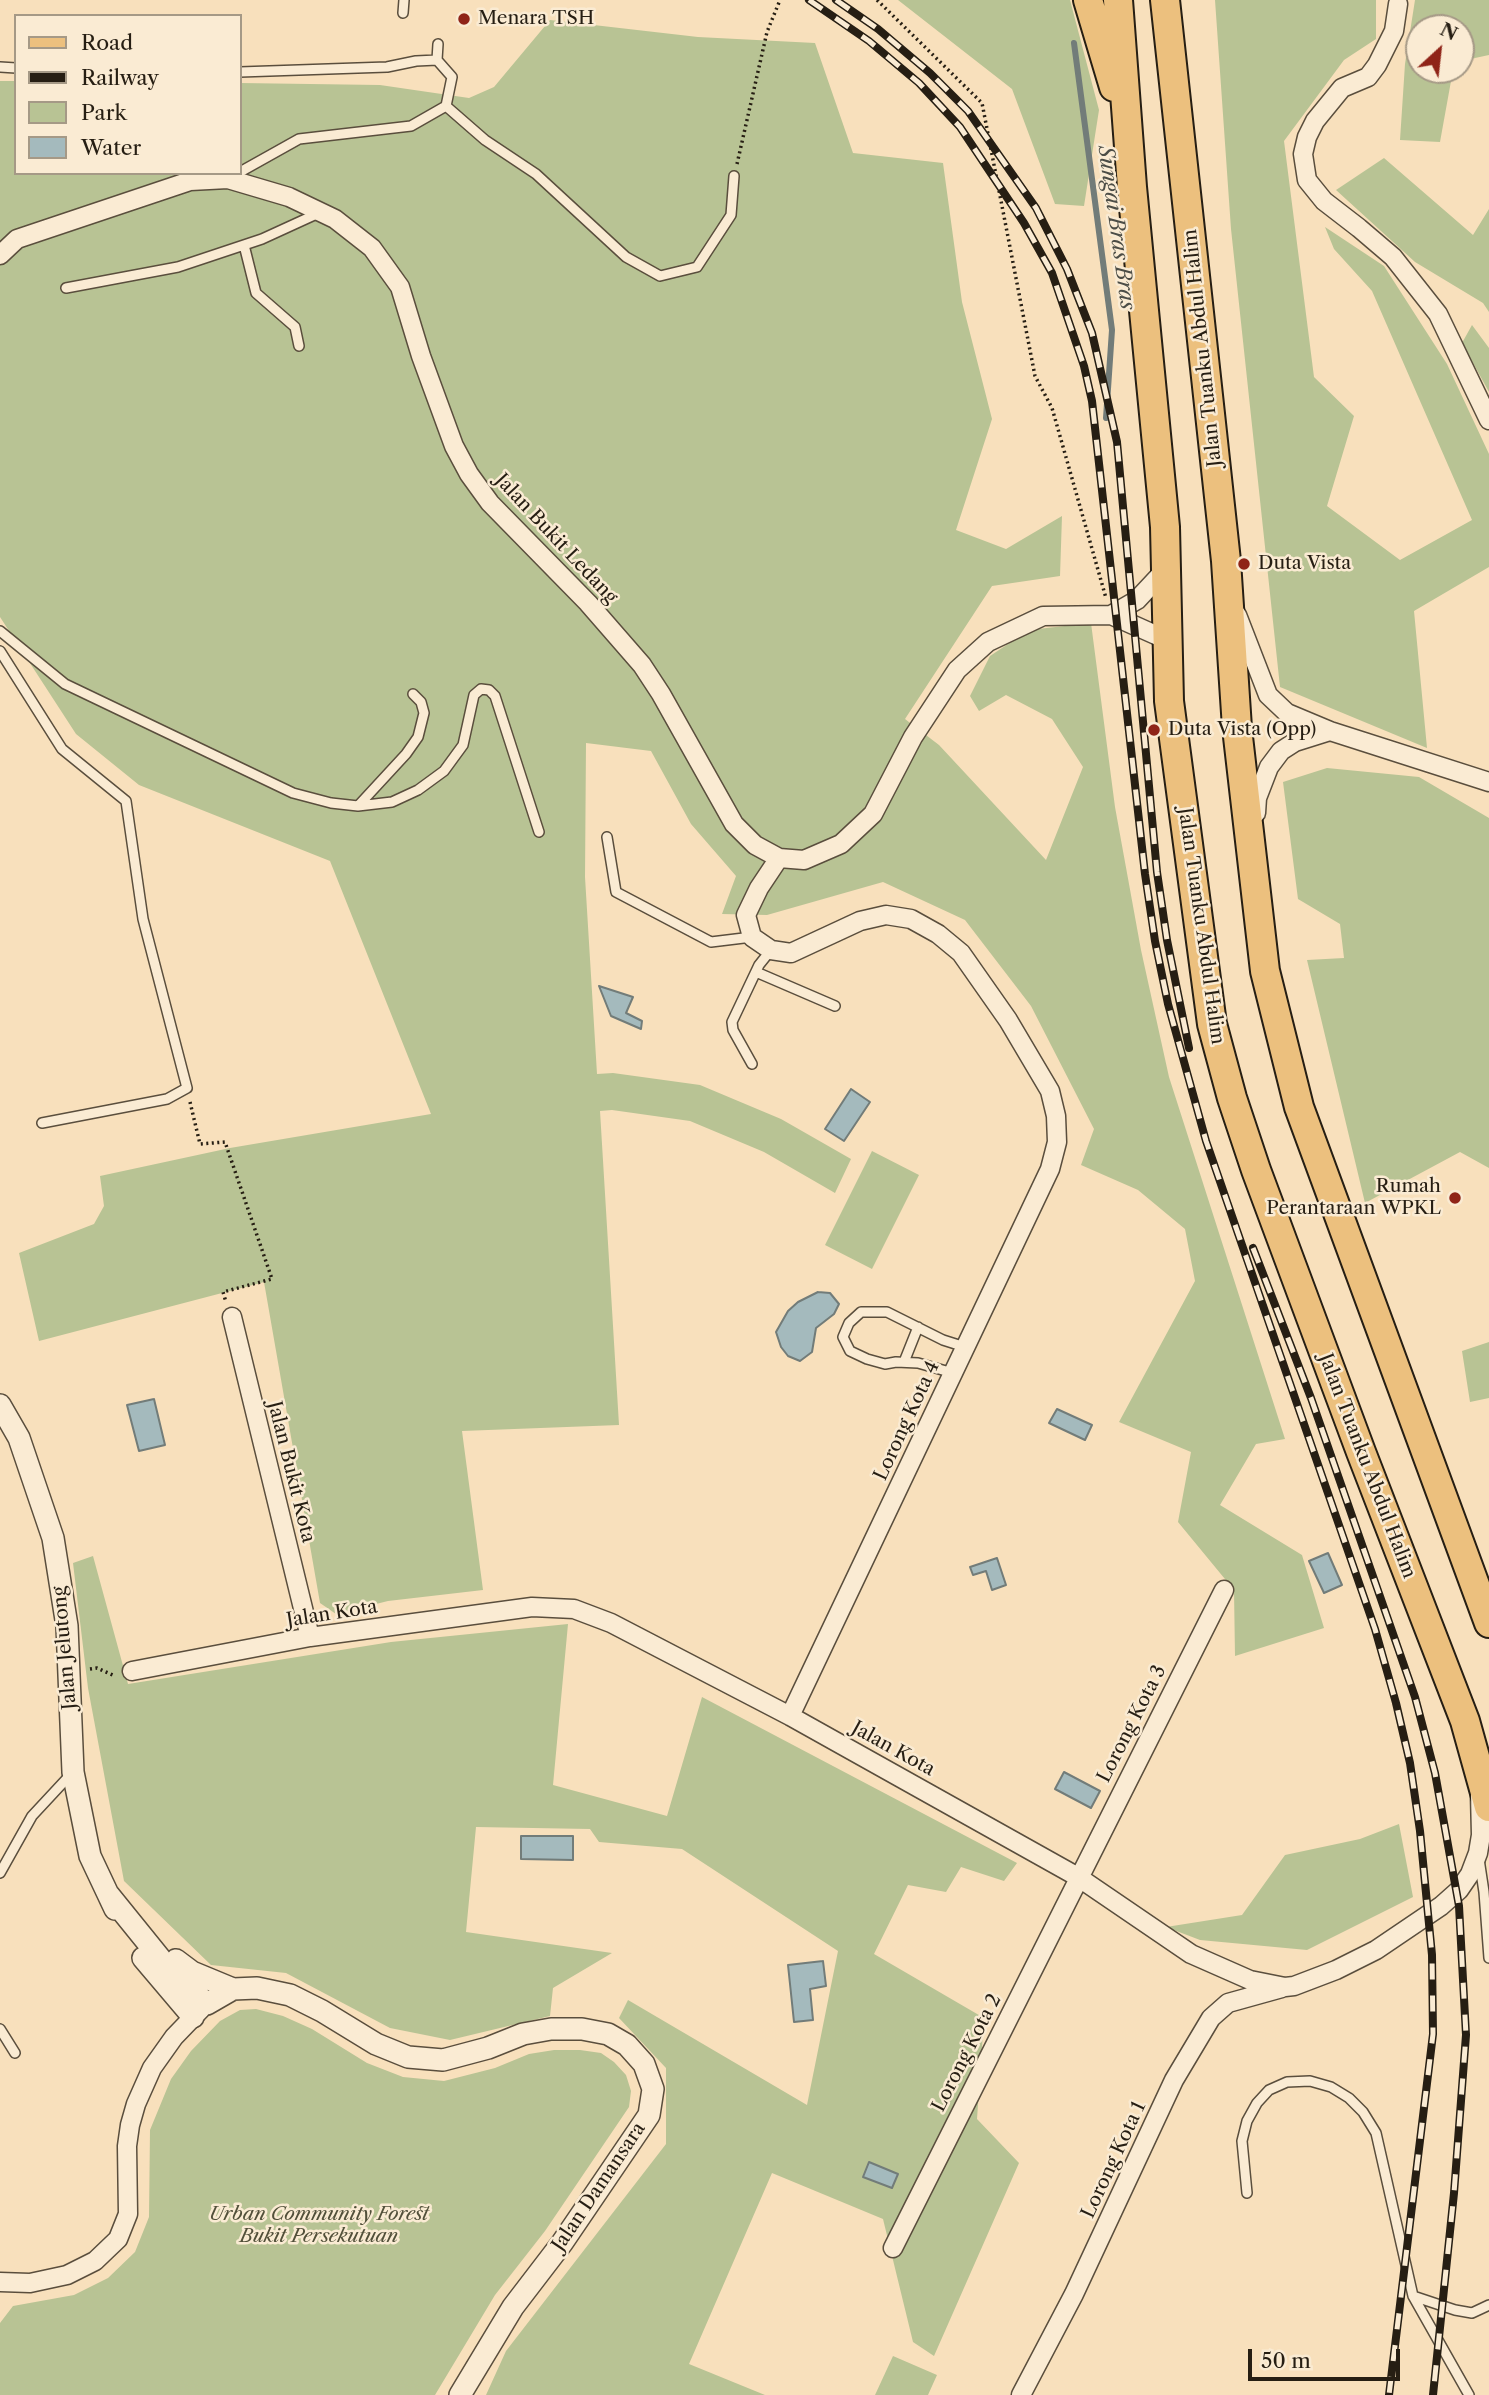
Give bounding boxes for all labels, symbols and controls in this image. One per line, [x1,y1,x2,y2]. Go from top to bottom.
place label: Menara TSH [478,8,594,30]
marker: Menara TSH [456,11,472,27]
legend [14,14,242,175]
north arrow [1405,14,1475,84]
text: N [1436,18,1461,46]
text: Road [81,30,133,55]
text: Railway [81,65,159,90]
text: Park [81,100,127,125]
text: Water [81,135,141,160]
water label: Sungai Bras Bras [1092,144,1140,312]
street label: Jalan Tuanku Abdul Halim [1179,228,1227,468]
street label: Jalan Bukit Ledang [490,469,622,609]
place label: Duta Vista [1258,553,1351,575]
marker: Duta Vista [1236,556,1252,572]
place label: Duta Vista (Opp) [1168,719,1316,741]
marker: Duta Vista (Opp) [1146,722,1162,738]
street label: Jalan Tuanku Abdul Halim [1173,806,1229,1046]
place label: Rumah Perantaraan WPKL [1266,1176,1441,1220]
marker: Rumah Perantaraan WPKL [1447,1190,1463,1206]
street label: Jalan Tuanku Abdul Halim [1314,1350,1420,1582]
street label: Lorong Kota 4 [869,1358,945,1484]
street label: Jalan Bukit Kota [262,1399,320,1545]
street label: Jalan Jelutong [48,1585,82,1711]
street label: Jalan Kota [285,1596,379,1632]
street label: Lorong Kota 3 [1093,1662,1171,1786]
street label: Jalan Kota [847,1717,939,1781]
street label: Lorong Kota 2 [928,1990,1006,2116]
street label: Lorong Kota 1 [1077,2098,1151,2222]
street label: Jalan Damansara [548,2118,650,2256]
park label: Urban Community Forest Bukit Persekutuan [209,2204,429,2248]
scale bar [1251,2336,1403,2380]
text: 50 m [1261,2348,1311,2373]

